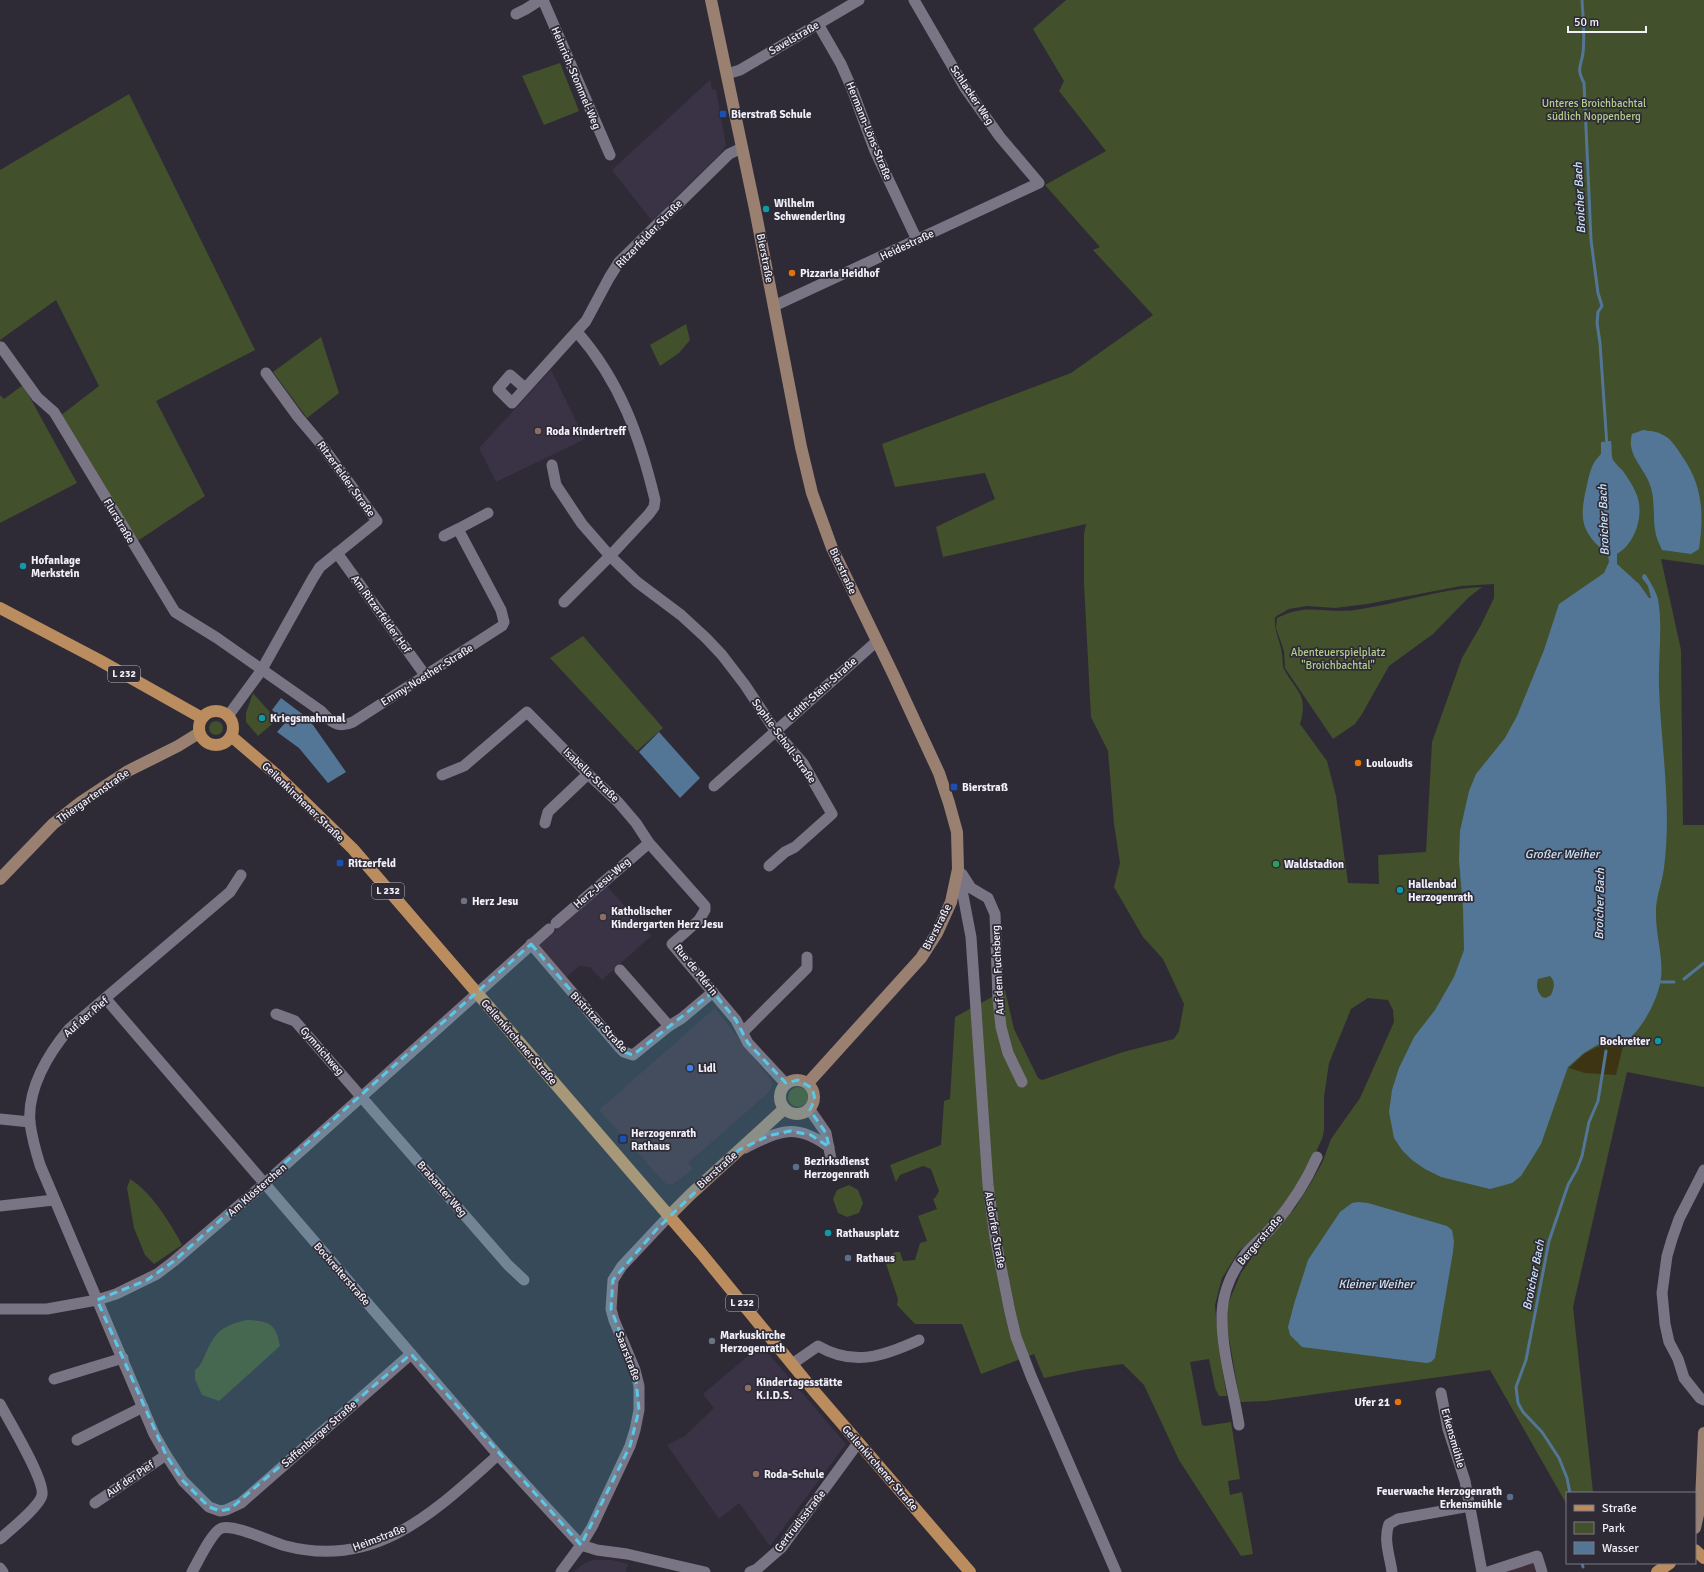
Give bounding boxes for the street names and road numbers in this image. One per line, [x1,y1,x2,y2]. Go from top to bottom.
street label: Savelstraße [767,18,821,58]
street label: Heinrich-Stommel-Weg [549,25,604,131]
street label: Schlacker Weg [947,63,997,127]
street label: Hermann-Löns-Straße [843,80,895,182]
street label: Ritzerfelder Straße [613,197,685,271]
street label: Heidestraße [878,227,936,263]
street label: Bierstraße [754,232,776,284]
street label: Ritzerfelder Straße [314,439,378,519]
street label: Flurstraße [101,496,137,546]
street label: Bierstraße [827,546,859,596]
street label: Am Ritzerfelder Hof [348,573,414,656]
street label: Emmy-Noether-Straße [378,641,476,709]
street label: Edith-Stein-Straße [785,655,859,723]
road number: L 232 [108,666,140,682]
street label: Sophie-Scholl-Straße [749,696,819,786]
street label: Isabella-Straße [560,745,622,805]
street label: Geilenkirchener Straße [259,759,347,845]
street label: Thiergartenstraße [54,766,132,826]
street label: Herz-Jesu-Weg [571,855,633,911]
road number: L 232 [372,883,404,899]
street label: Bierstraße [920,902,954,952]
street label: Auf dem Fuchsberg [989,925,1007,1015]
street label: Rue de Plérin [671,942,721,998]
street label: Bistritzer Straße [568,989,630,1055]
street label: Auf der Pief [61,993,112,1040]
street label: Geilenkirchener Straße [478,997,560,1087]
street label: Gymnichweg [297,1024,347,1078]
street label: Bierstraße [694,1149,740,1191]
street label: Brabanter Weg [414,1159,470,1220]
street label: Am Klösterchen [225,1161,289,1219]
street label: Alsdorfer Straße [982,1190,1008,1270]
street label: Bergerstraße [1235,1212,1285,1268]
street label: Bockreiterstraße [311,1240,373,1308]
road number: L 232 [726,1295,758,1311]
street label: Saarstraße [613,1329,643,1383]
street label: Saffenberger Straße [279,1398,359,1470]
street label: Erkensmühle [1438,1407,1468,1469]
street label: Geilenkirchener Straße [839,1423,921,1513]
street label: Auf der Pief [104,1458,158,1500]
street label: Gertrudisstraße [772,1487,828,1555]
street label: Heimstraße [351,1522,407,1554]

